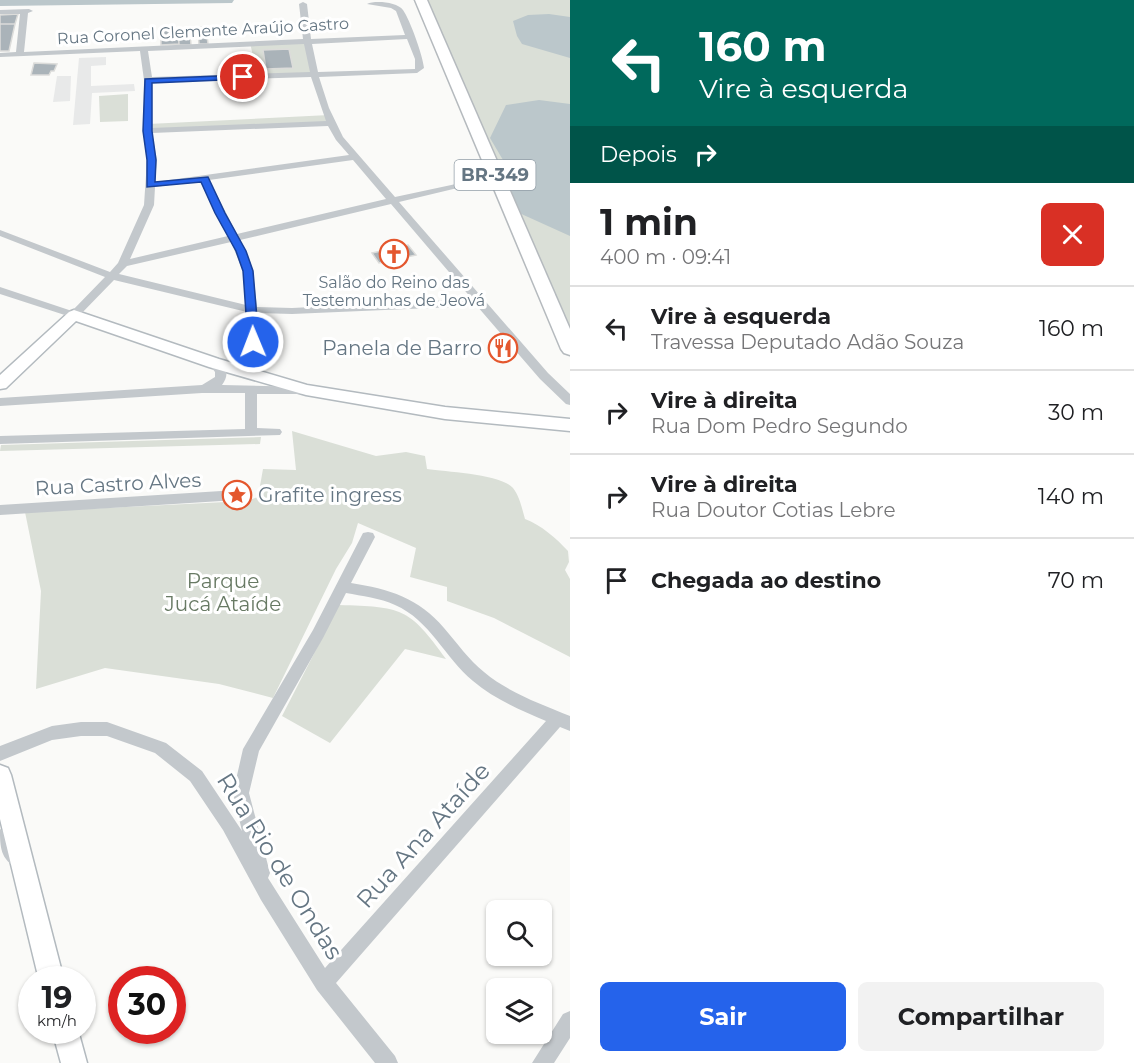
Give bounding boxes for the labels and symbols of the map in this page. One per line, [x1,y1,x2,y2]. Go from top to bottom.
street label: Rua Coronel Clemente Araújo Castro [57,14,349,48]
pin [217,51,268,102]
road number: BR-349 [454,160,536,190]
church icon: Salão do Reino das Testemunhas de Jeová [378,238,410,270]
place label: Salão do Reino das Testemunhas de Jeová [303,273,485,310]
position arrow [221,310,285,374]
restaurant icon: Panela de Barro [487,332,519,364]
place label: Panela de Barro [322,336,482,360]
street label: Rua Castro Alves [34,468,202,500]
place icon: Grafite ingress [221,479,253,511]
place label: Grafite ingress [258,483,402,507]
park label: Parque Jucá Ataíde [164,569,281,616]
street label: Rua Ana Ataíde [350,756,496,914]
street label: Rua Rio de Ondas [211,767,349,965]
speed limit sign: 30 [108,966,186,1044]

